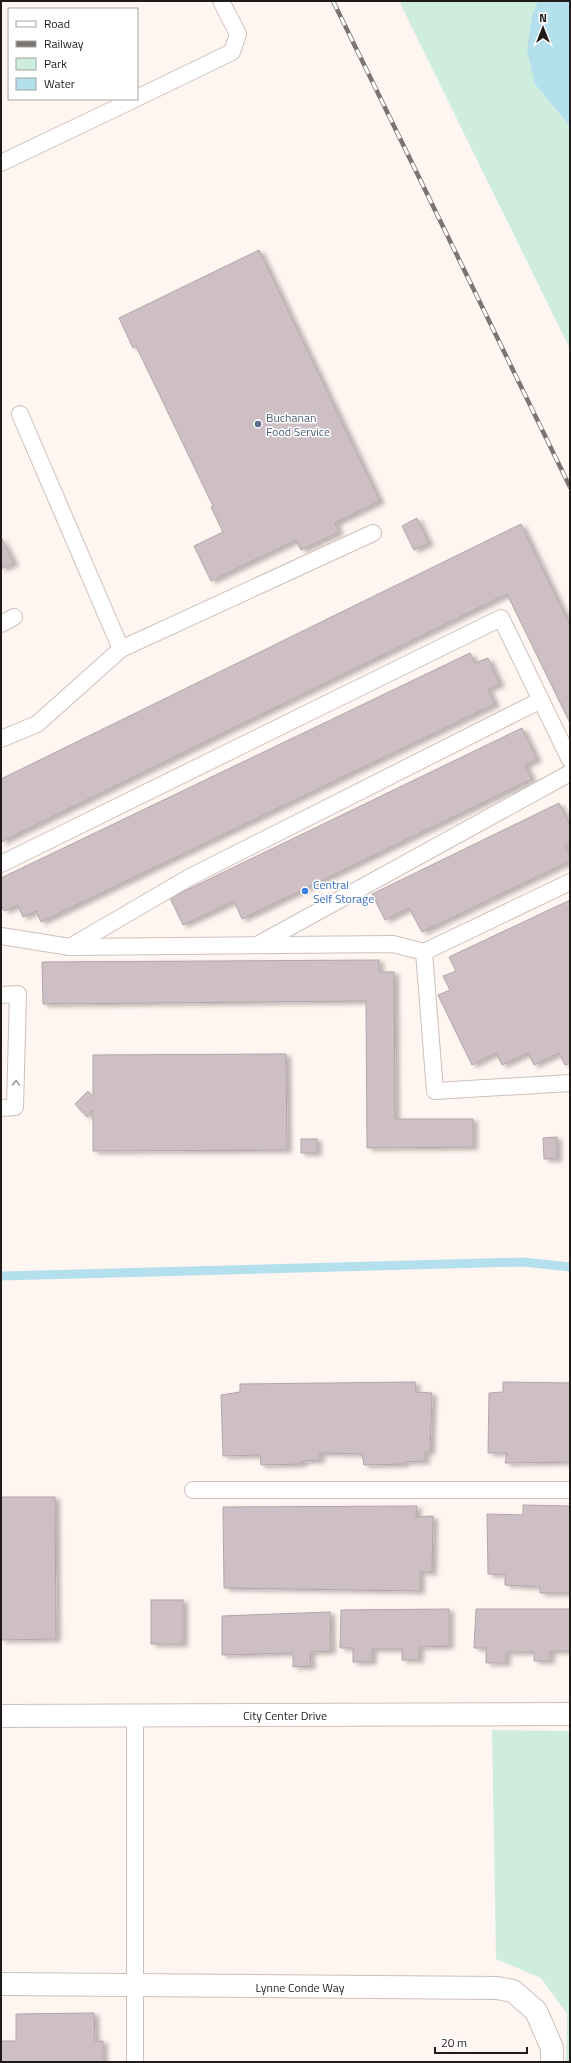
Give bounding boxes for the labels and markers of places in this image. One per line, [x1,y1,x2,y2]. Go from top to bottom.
place label: Buchanan Food Service [266,408,330,441]
marker: Buchanan Food Service [253,419,263,429]
place label: Central Self Storage [313,875,374,908]
marker: Central Self Storage [300,886,310,896]

